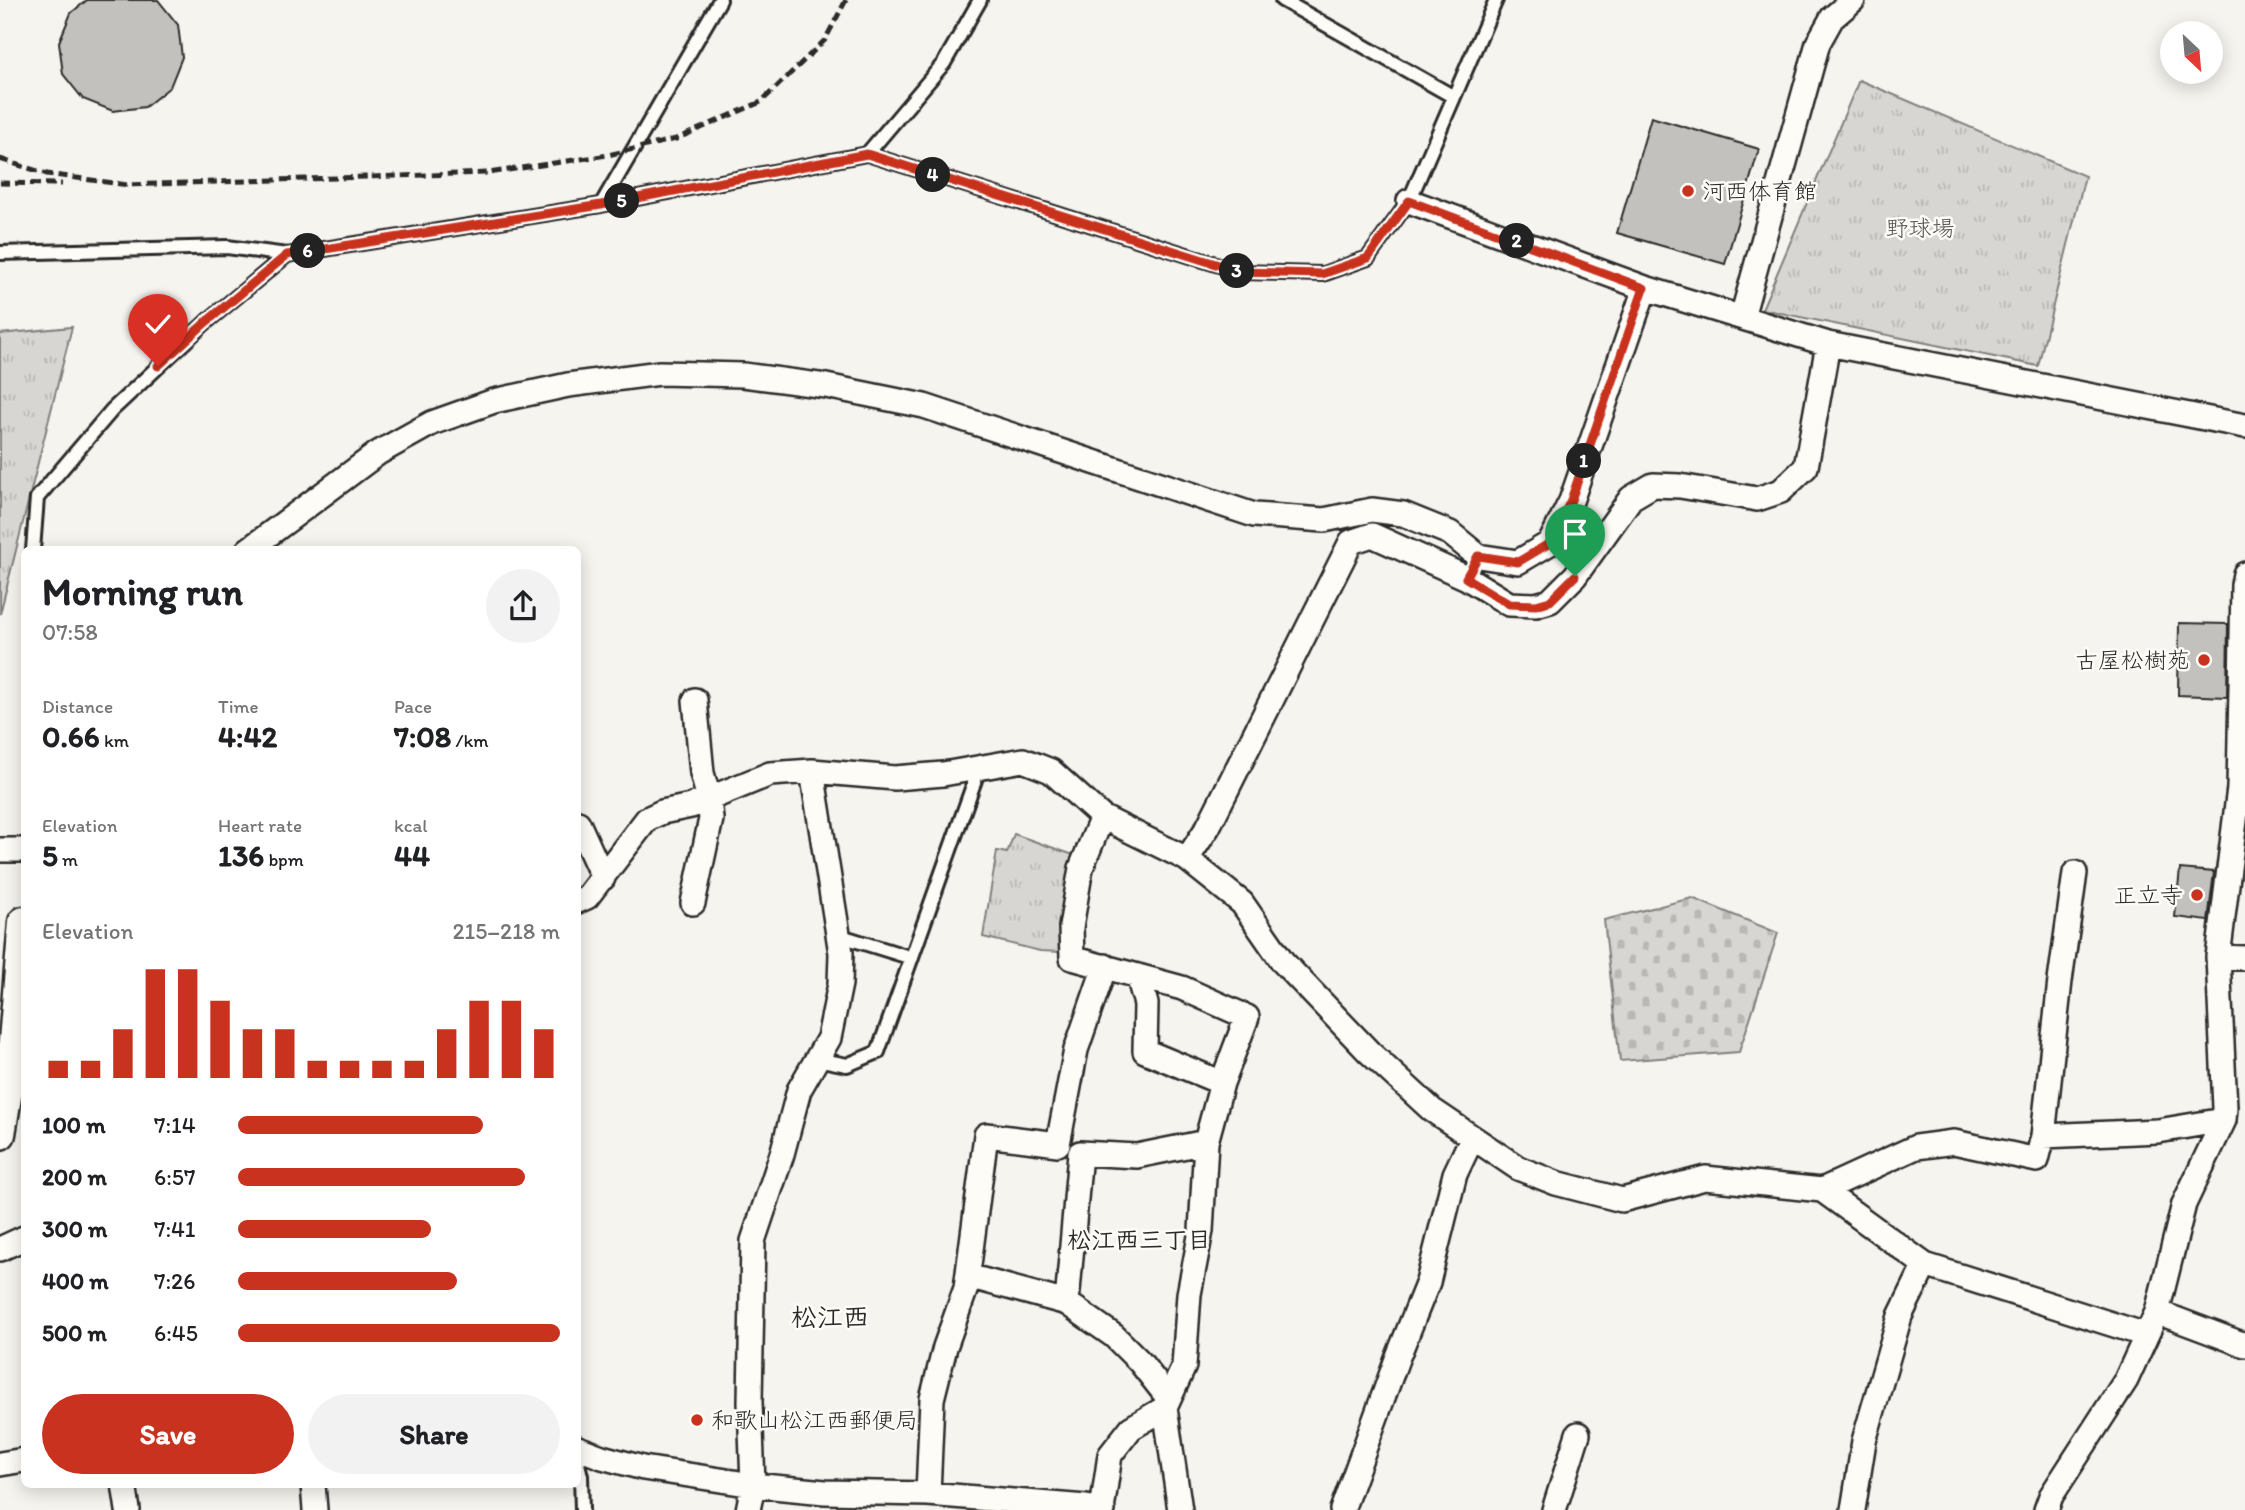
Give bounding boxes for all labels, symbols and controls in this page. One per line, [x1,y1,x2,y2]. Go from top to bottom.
north arrow [2160,21,2222,84]
map controls [2160,21,2223,84]
pin: 4 [916,158,950,192]
text: 4 [927,163,938,186]
place label: 河西体育館 [1702,177,1817,205]
marker: 河西体育館 [1680,183,1696,199]
pin: 5 [604,184,640,218]
text: 5 [617,189,626,212]
park label: 野球場 [1886,214,1955,242]
pin: 2 [1500,224,1534,258]
text: 2 [1512,229,1522,252]
pin: 6 [290,233,326,268]
text: 6 [302,239,313,262]
pin: 3 [1220,254,1254,288]
text: 3 [1231,259,1242,282]
pin [128,294,188,366]
icon: check [139,305,177,343]
pin: 1 [1566,444,1602,478]
text: 1 [1579,449,1588,472]
pin [1545,504,1605,576]
icon: arrive [1556,515,1594,553]
text: Morning run [42,569,243,615]
button: share [486,569,560,643]
text: 07:58 [42,618,98,646]
place label: 古屋松樹苑 [2075,646,2190,674]
marker: 古屋松樹苑 [2196,652,2212,668]
text: Distance [42,695,113,718]
text: Time [218,695,259,718]
text: Pace [394,695,432,718]
text: 0.66 [42,718,100,755]
text: 4:42 [218,718,277,755]
text: 7:08 [394,718,451,755]
text: km [100,729,129,752]
text: /km [451,729,489,752]
text: Elevation [42,814,118,837]
text: Heart rate [218,814,302,837]
text: kcal [394,814,428,837]
text: 5 [42,837,58,874]
text: 136 [218,837,264,874]
text: 44 [394,837,430,874]
text: m [58,848,78,871]
text: bpm [264,848,304,871]
place label: 正立寺 [2114,881,2183,909]
marker: 正立寺 [2189,887,2205,903]
text: Elevation [42,917,133,945]
text: 215–218 m [452,917,560,945]
text: 100 m [42,1111,106,1139]
text: 7:14 [154,1111,196,1139]
text: 200 m [42,1163,107,1191]
text: 6:57 [154,1163,195,1191]
text: 300 m [42,1215,107,1243]
text: 7:41 [154,1215,196,1243]
district label: 松江西三丁目 [1067,1225,1211,1254]
text: 400 m [42,1267,109,1295]
text: 7:26 [154,1267,195,1295]
district label: 松江西 [791,1301,869,1333]
text: 500 m [42,1319,107,1347]
text: 6:45 [154,1319,198,1347]
button: Save [42,1394,294,1474]
button: Share [308,1394,560,1474]
place label: 和歌山松江西郵便局 [711,1406,918,1434]
marker: 和歌山松江西郵便局 [689,1412,705,1428]

